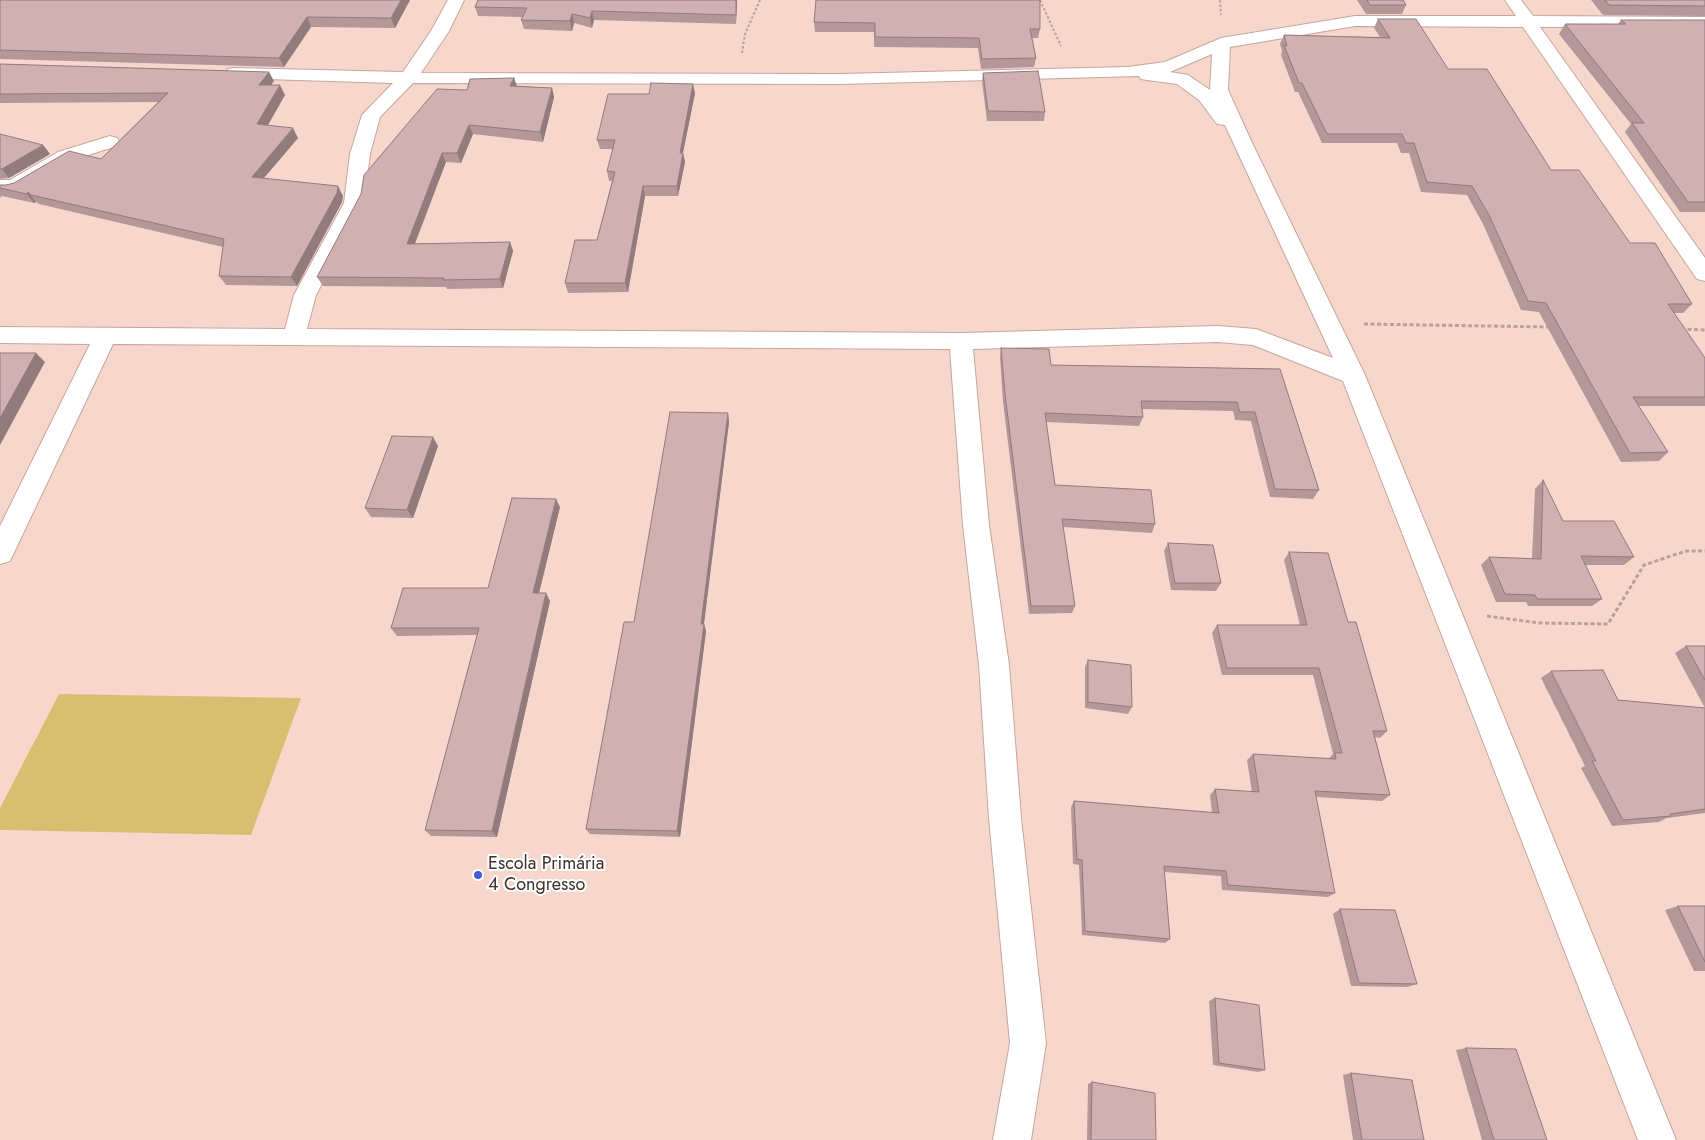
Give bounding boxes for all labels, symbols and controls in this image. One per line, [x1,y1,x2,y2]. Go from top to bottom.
place label: Escola Primária 4 Congresso [488,854,604,896]
marker: Escola Primária 4 Congresso [472,869,484,881]

